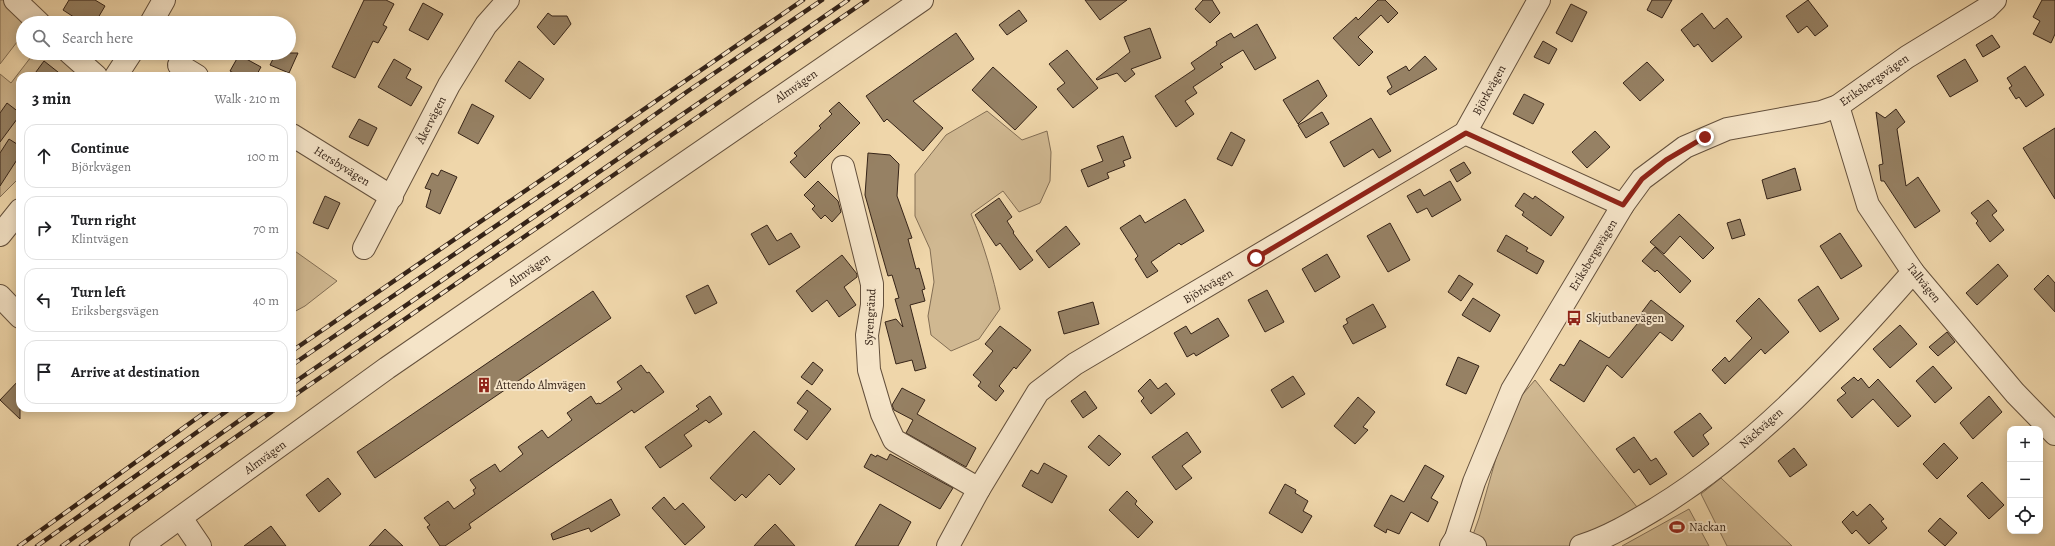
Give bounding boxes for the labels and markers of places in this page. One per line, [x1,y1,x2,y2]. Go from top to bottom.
bus stop icon: Skjutbanevägen [1565,309,1583,327]
place label: Skjutbanevägen [1586,310,1664,326]
building icon: Attendo Almvägen [475,376,493,394]
place label: Attendo Almvägen [495,377,586,393]
sports icon: Näckan [1668,518,1686,536]
place label: Näckan [1689,519,1726,535]

